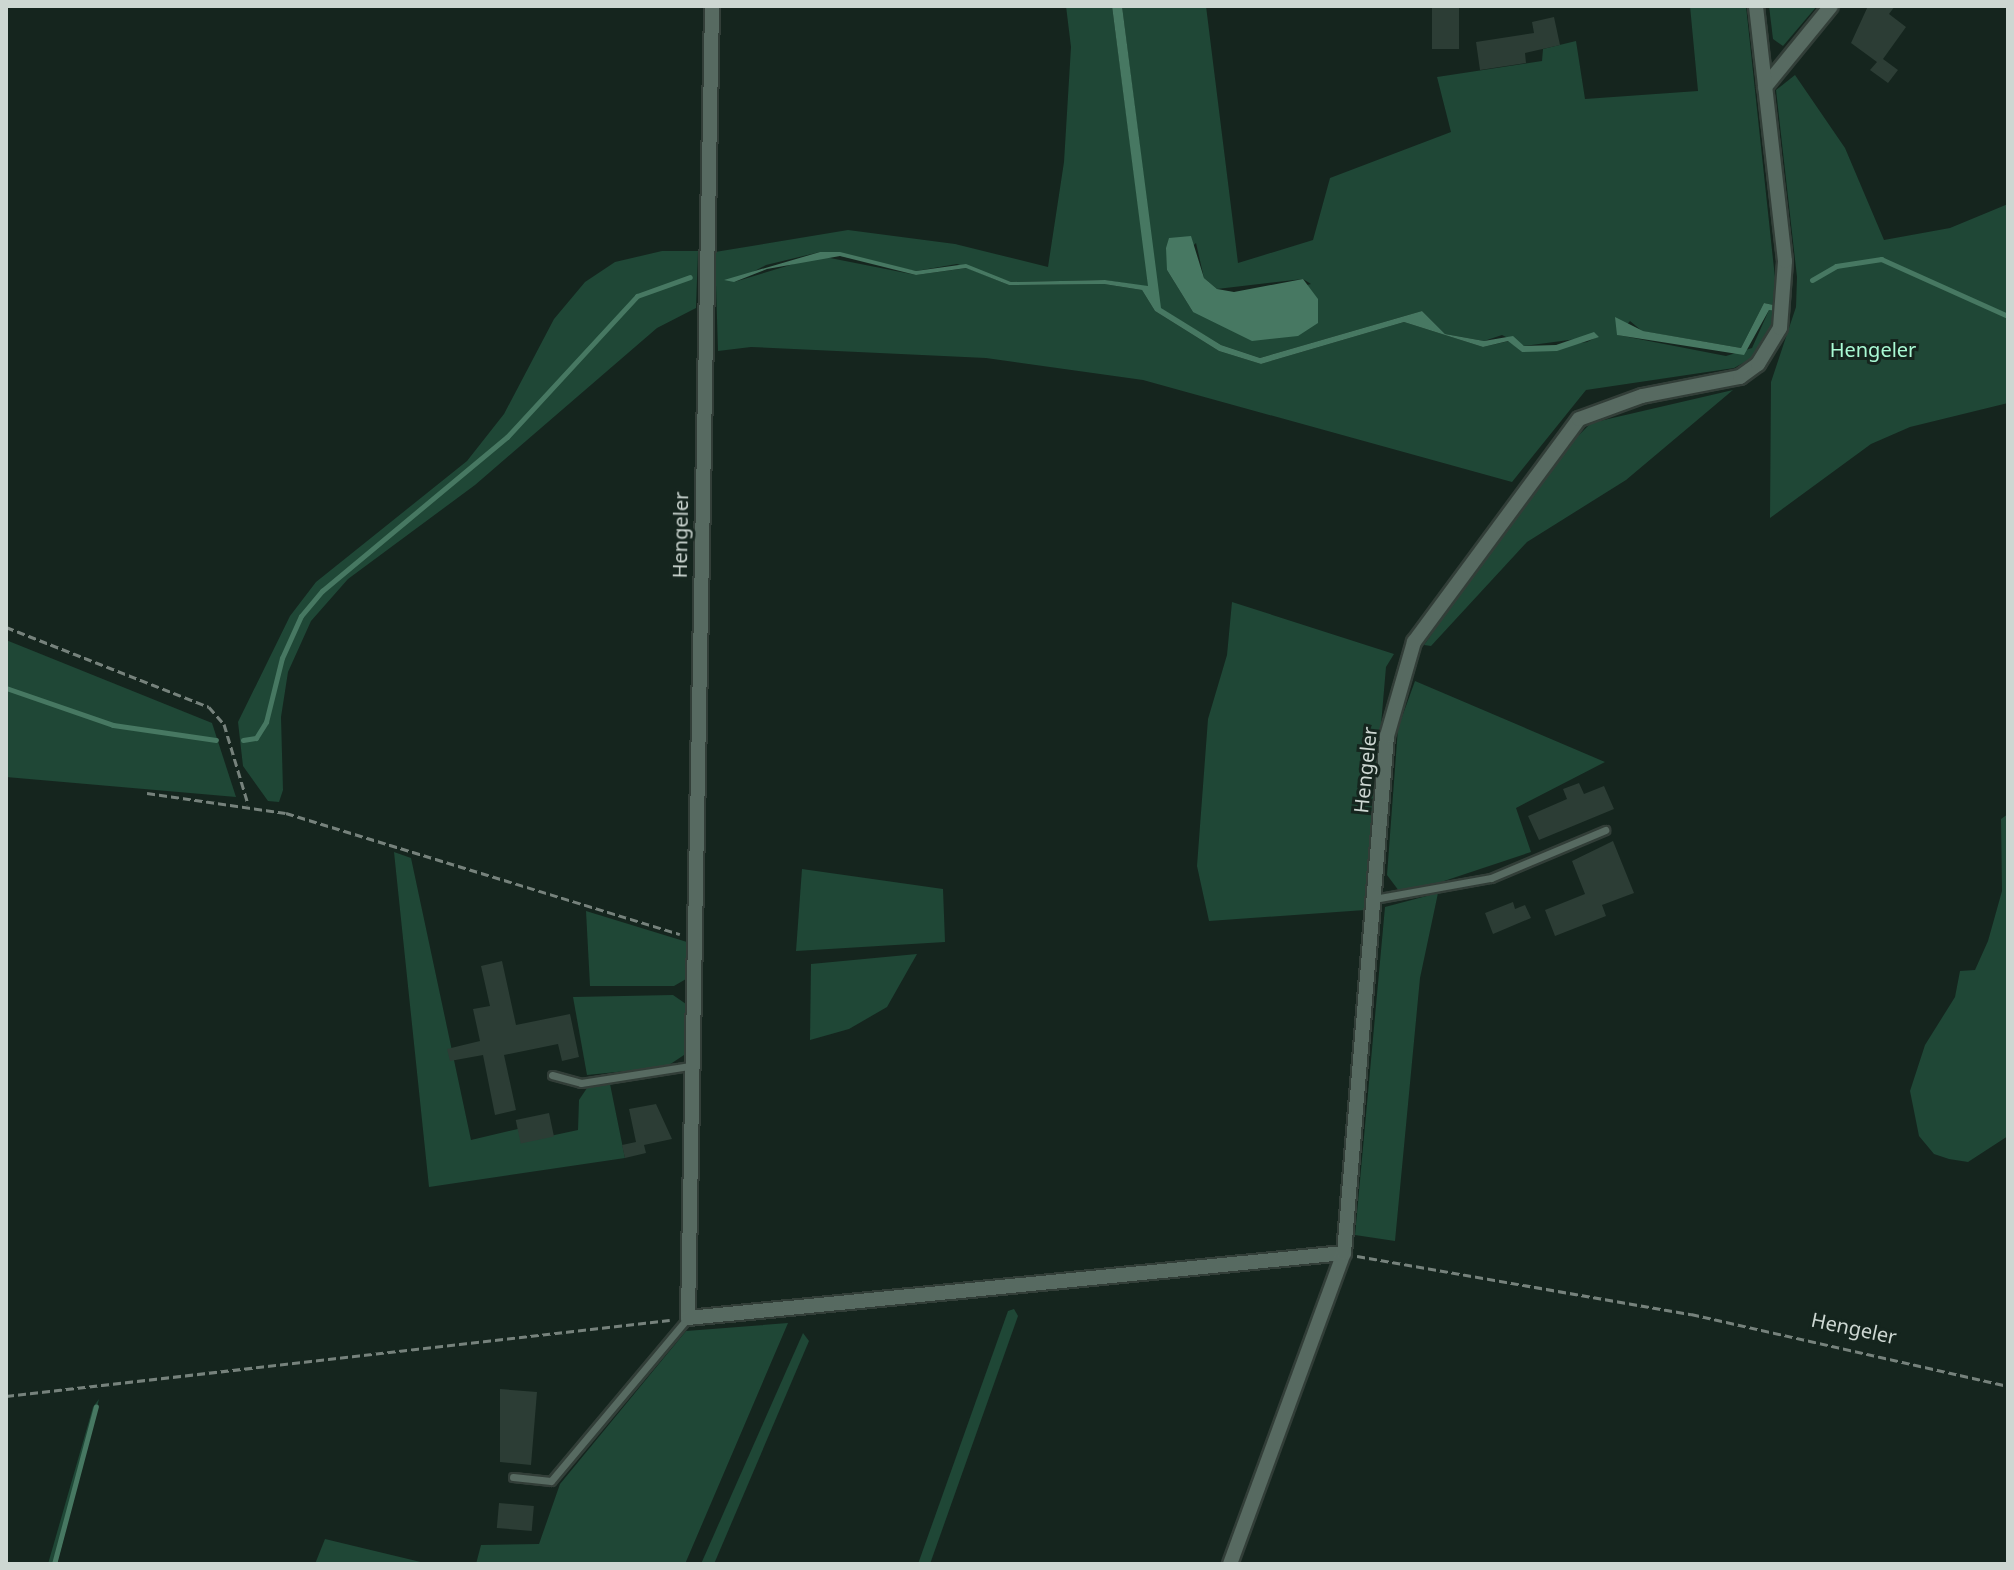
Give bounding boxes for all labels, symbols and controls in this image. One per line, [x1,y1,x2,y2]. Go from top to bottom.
park label: Hengeler [1830,337,1916,361]
street label: Hengeler [667,491,693,579]
street label: Hengeler [1349,726,1381,814]
street label: Hengeler [1809,1307,1899,1349]

